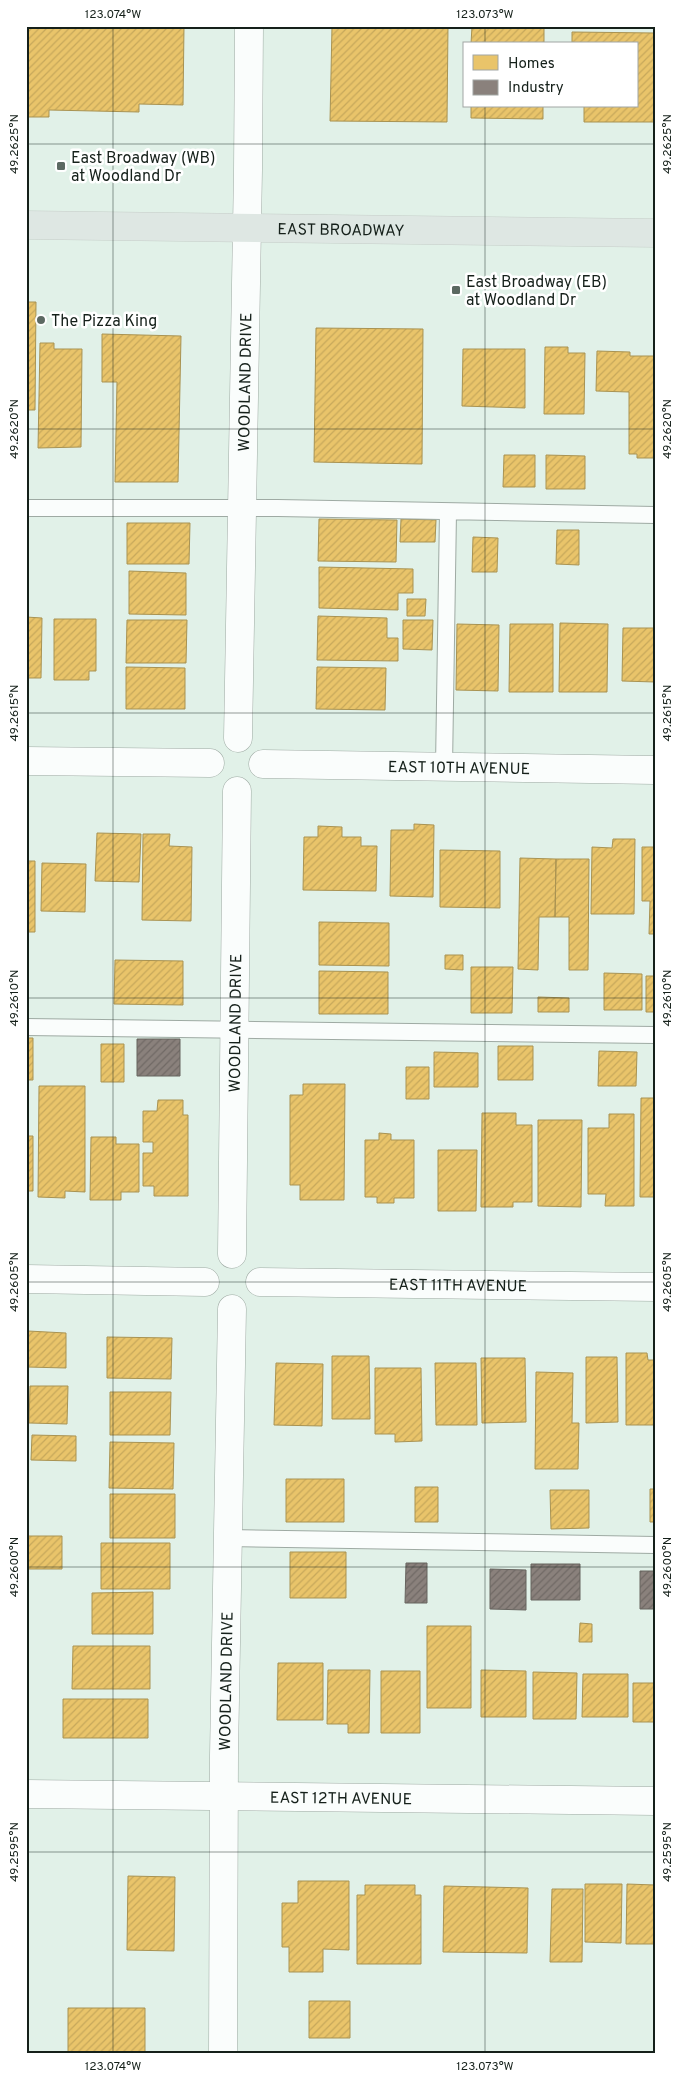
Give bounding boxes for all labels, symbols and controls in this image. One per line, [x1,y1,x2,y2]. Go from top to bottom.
text: 123.074°W [85,7,141,23]
text: 123.073°W [456,7,514,23]
legend [463,42,638,108]
text: Homes [508,55,555,74]
text: Industry [508,79,564,98]
text: 49.2625°N [7,114,23,174]
text: 49.2625°N [660,114,676,174]
place label: East Broadway (WB) at Woodland Dr [71,149,215,187]
marker: East Broadway (WB) at Woodland Dr [55,160,67,172]
street label: EAST BROADWAY [277,220,405,242]
place label: East Broadway (EB) at Woodland Dr [466,273,607,311]
marker: East Broadway (EB) at Woodland Dr [450,284,462,296]
place label: The Pizza King [51,312,157,332]
street label: WOODLAND DRIVE [235,312,257,452]
marker: The Pizza King [35,314,47,326]
text: 49.2620°N [7,399,23,459]
text: 49.2620°N [660,399,676,459]
text: 49.2615°N [7,685,23,741]
text: 49.2615°N [660,685,676,741]
street label: EAST 10TH AVENUE [388,758,530,780]
street label: WOODLAND DRIVE [226,953,247,1093]
text: 49.2610°N [7,969,23,1027]
text: 49.2610°N [660,969,676,1027]
text: 49.2605°N [7,1252,23,1312]
text: 49.2605°N [660,1252,676,1312]
street label: EAST 11TH AVENUE [389,1276,527,1297]
text: 49.2600°N [7,1537,23,1597]
text: 49.2600°N [660,1537,676,1597]
street label: WOODLAND DRIVE [216,1611,239,1751]
street label: EAST 12TH AVENUE [270,1789,412,1810]
text: 49.2595°N [7,1822,23,1882]
text: 49.2595°N [660,1822,676,1882]
text: 123.074°W [85,2059,141,2075]
text: 123.073°W [456,2059,514,2075]

